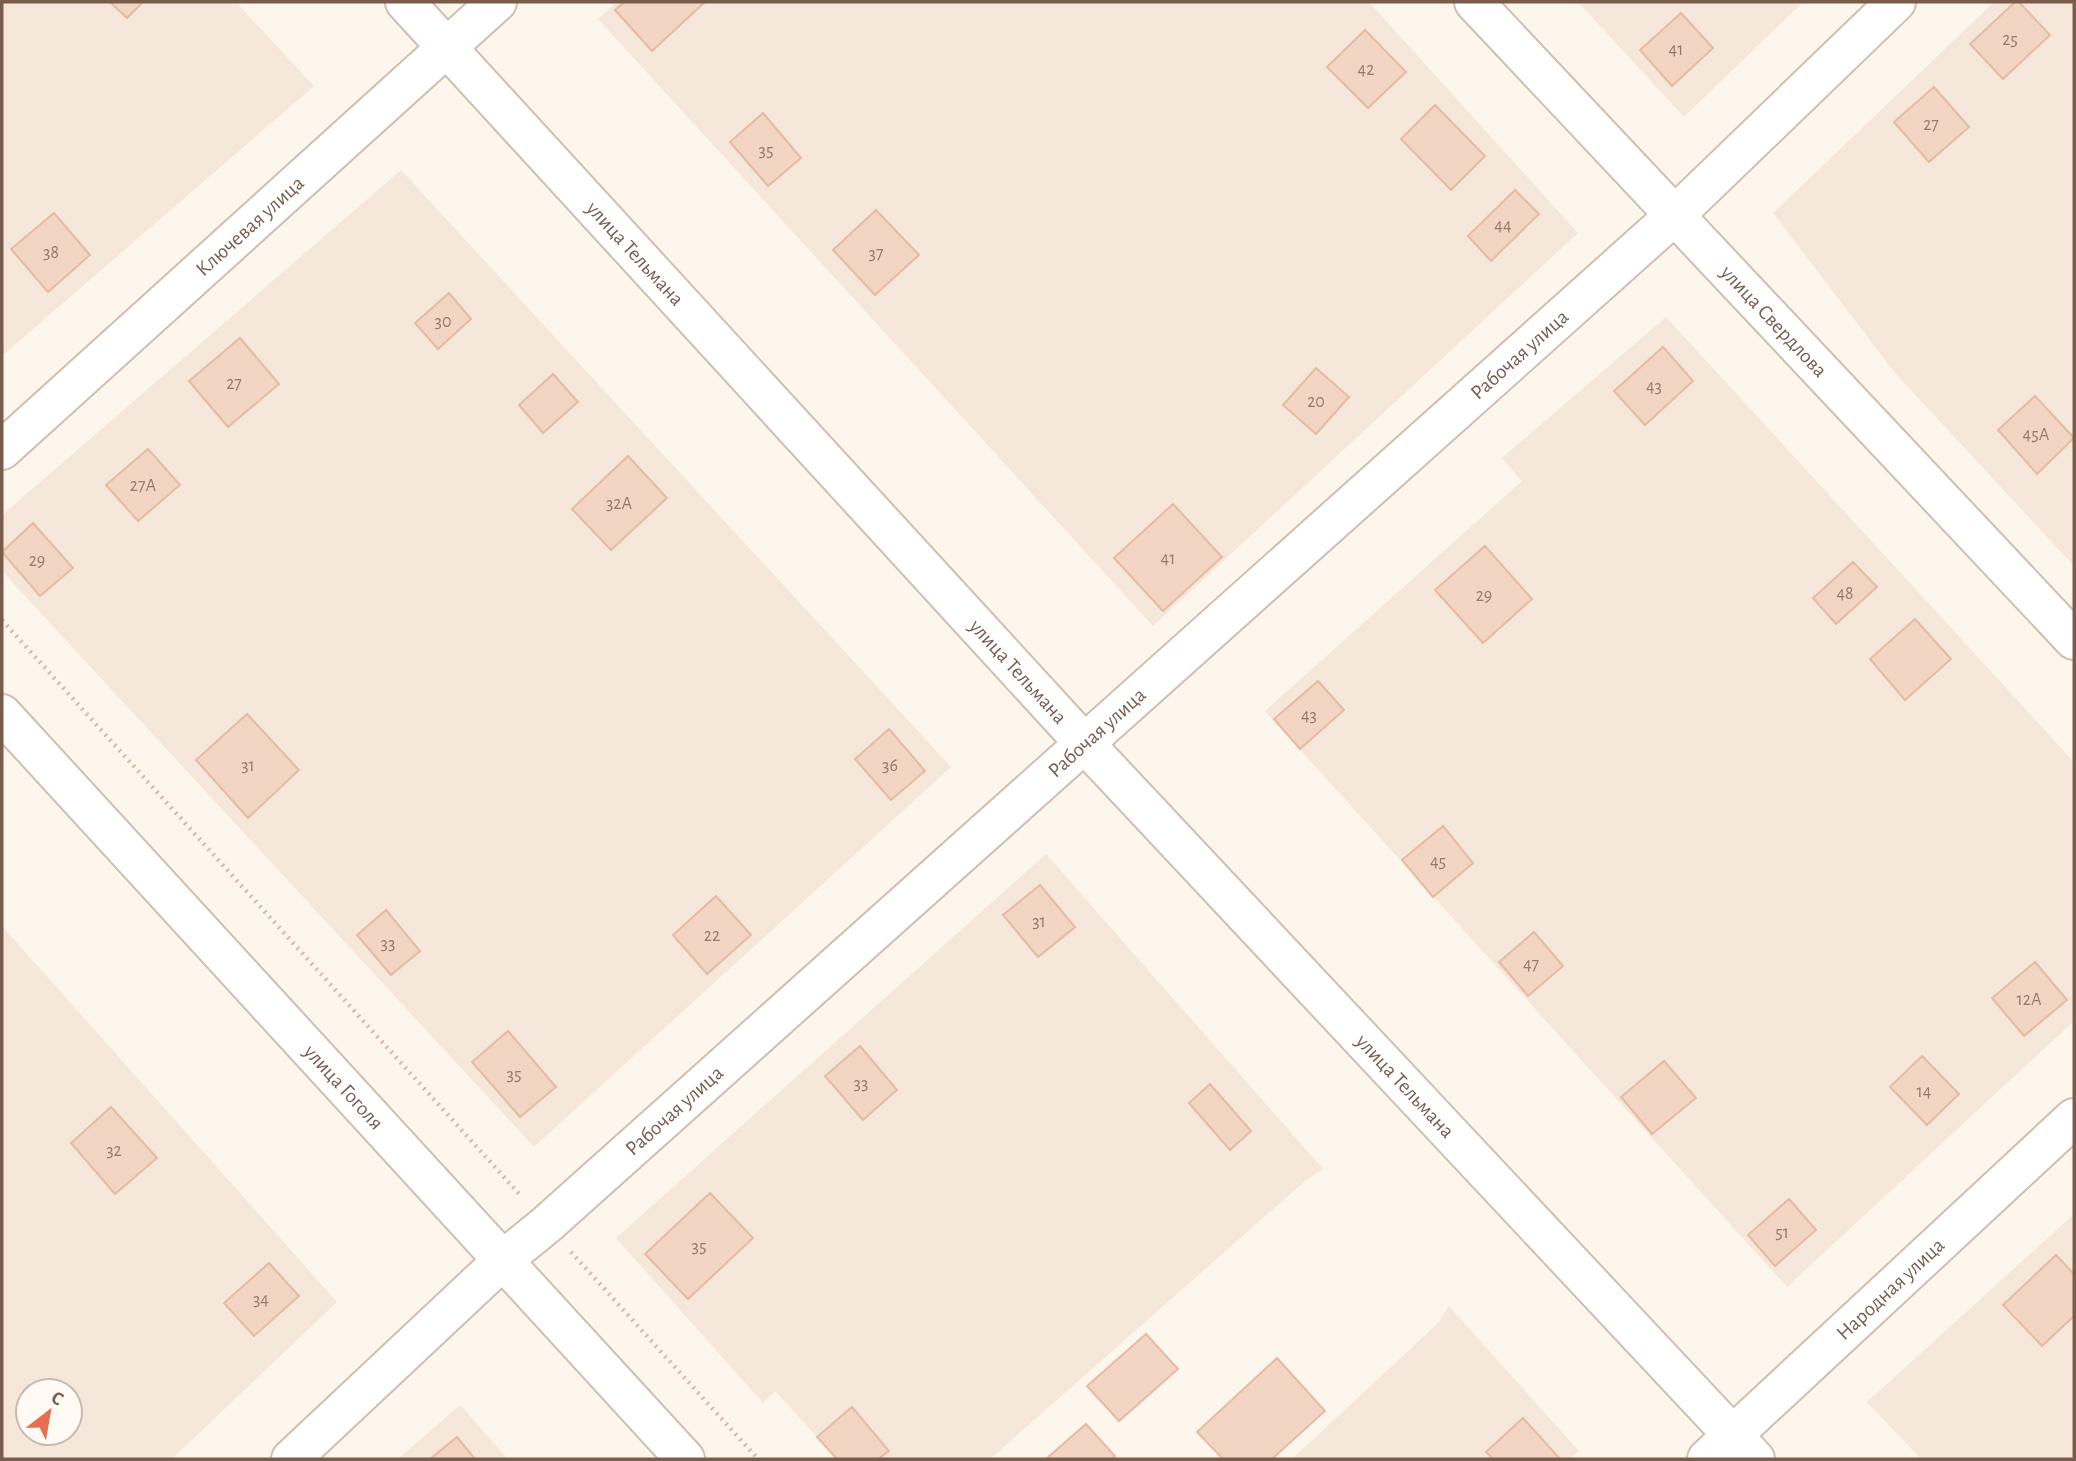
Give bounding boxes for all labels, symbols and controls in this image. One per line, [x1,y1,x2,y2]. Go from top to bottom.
house number: 25 [2002,31,2018,49]
house number: 41 [1669,41,1683,59]
house number: 42 [1358,61,1374,79]
house number: 27 [1923,116,1939,134]
house number: 35 [759,142,773,160]
street label: Ключевая улица [192,172,308,280]
street label: улица Тельмана [582,197,688,310]
house number: 44 [1494,217,1512,235]
house number: 38 [43,244,59,262]
house number: 37 [869,245,883,263]
street label: улица Свердлова [1716,261,1831,382]
street label: Рабочая улица [1467,306,1573,404]
house number: 30 [435,313,451,331]
house number: 27 [226,375,242,393]
house number: 43 [1646,378,1662,396]
house number: 20 [1307,393,1325,411]
house number: 45А [2023,426,2050,444]
house number: 27А [130,477,157,495]
house number: 32А [606,495,633,513]
house number: 41 [1161,550,1175,568]
house number: 29 [29,552,45,570]
house number: 48 [1836,585,1854,603]
house number: 29 [1476,587,1492,605]
street label: улица Тельмана [965,615,1071,728]
street label: Рабочая улица [1044,684,1150,782]
house number: 43 [1301,707,1317,725]
house number: 31 [241,757,255,775]
house number: 36 [882,757,898,775]
house number: 45 [1430,853,1446,871]
house number: 31 [1032,913,1046,931]
house number: 22 [704,927,720,945]
house number: 33 [381,935,395,953]
house number: 47 [1523,956,1539,974]
house number: 12А [2017,991,2042,1009]
street label: улица Тельмана [1351,1030,1458,1142]
street label: улица Гоголя [299,1040,387,1134]
street label: Рабочая улица [621,1062,728,1160]
house number: 35 [507,1066,521,1084]
house number: 33 [854,1075,868,1093]
house number: 14 [1917,1083,1932,1101]
house number: 32 [106,1142,122,1160]
house number: 51 [1775,1224,1789,1242]
street label: Народная улица [1832,1234,1949,1344]
house number: 35 [692,1238,706,1256]
house number: 34 [253,1291,269,1309]
north arrow [14,1377,84,1447]
text: С [48,1388,66,1410]

